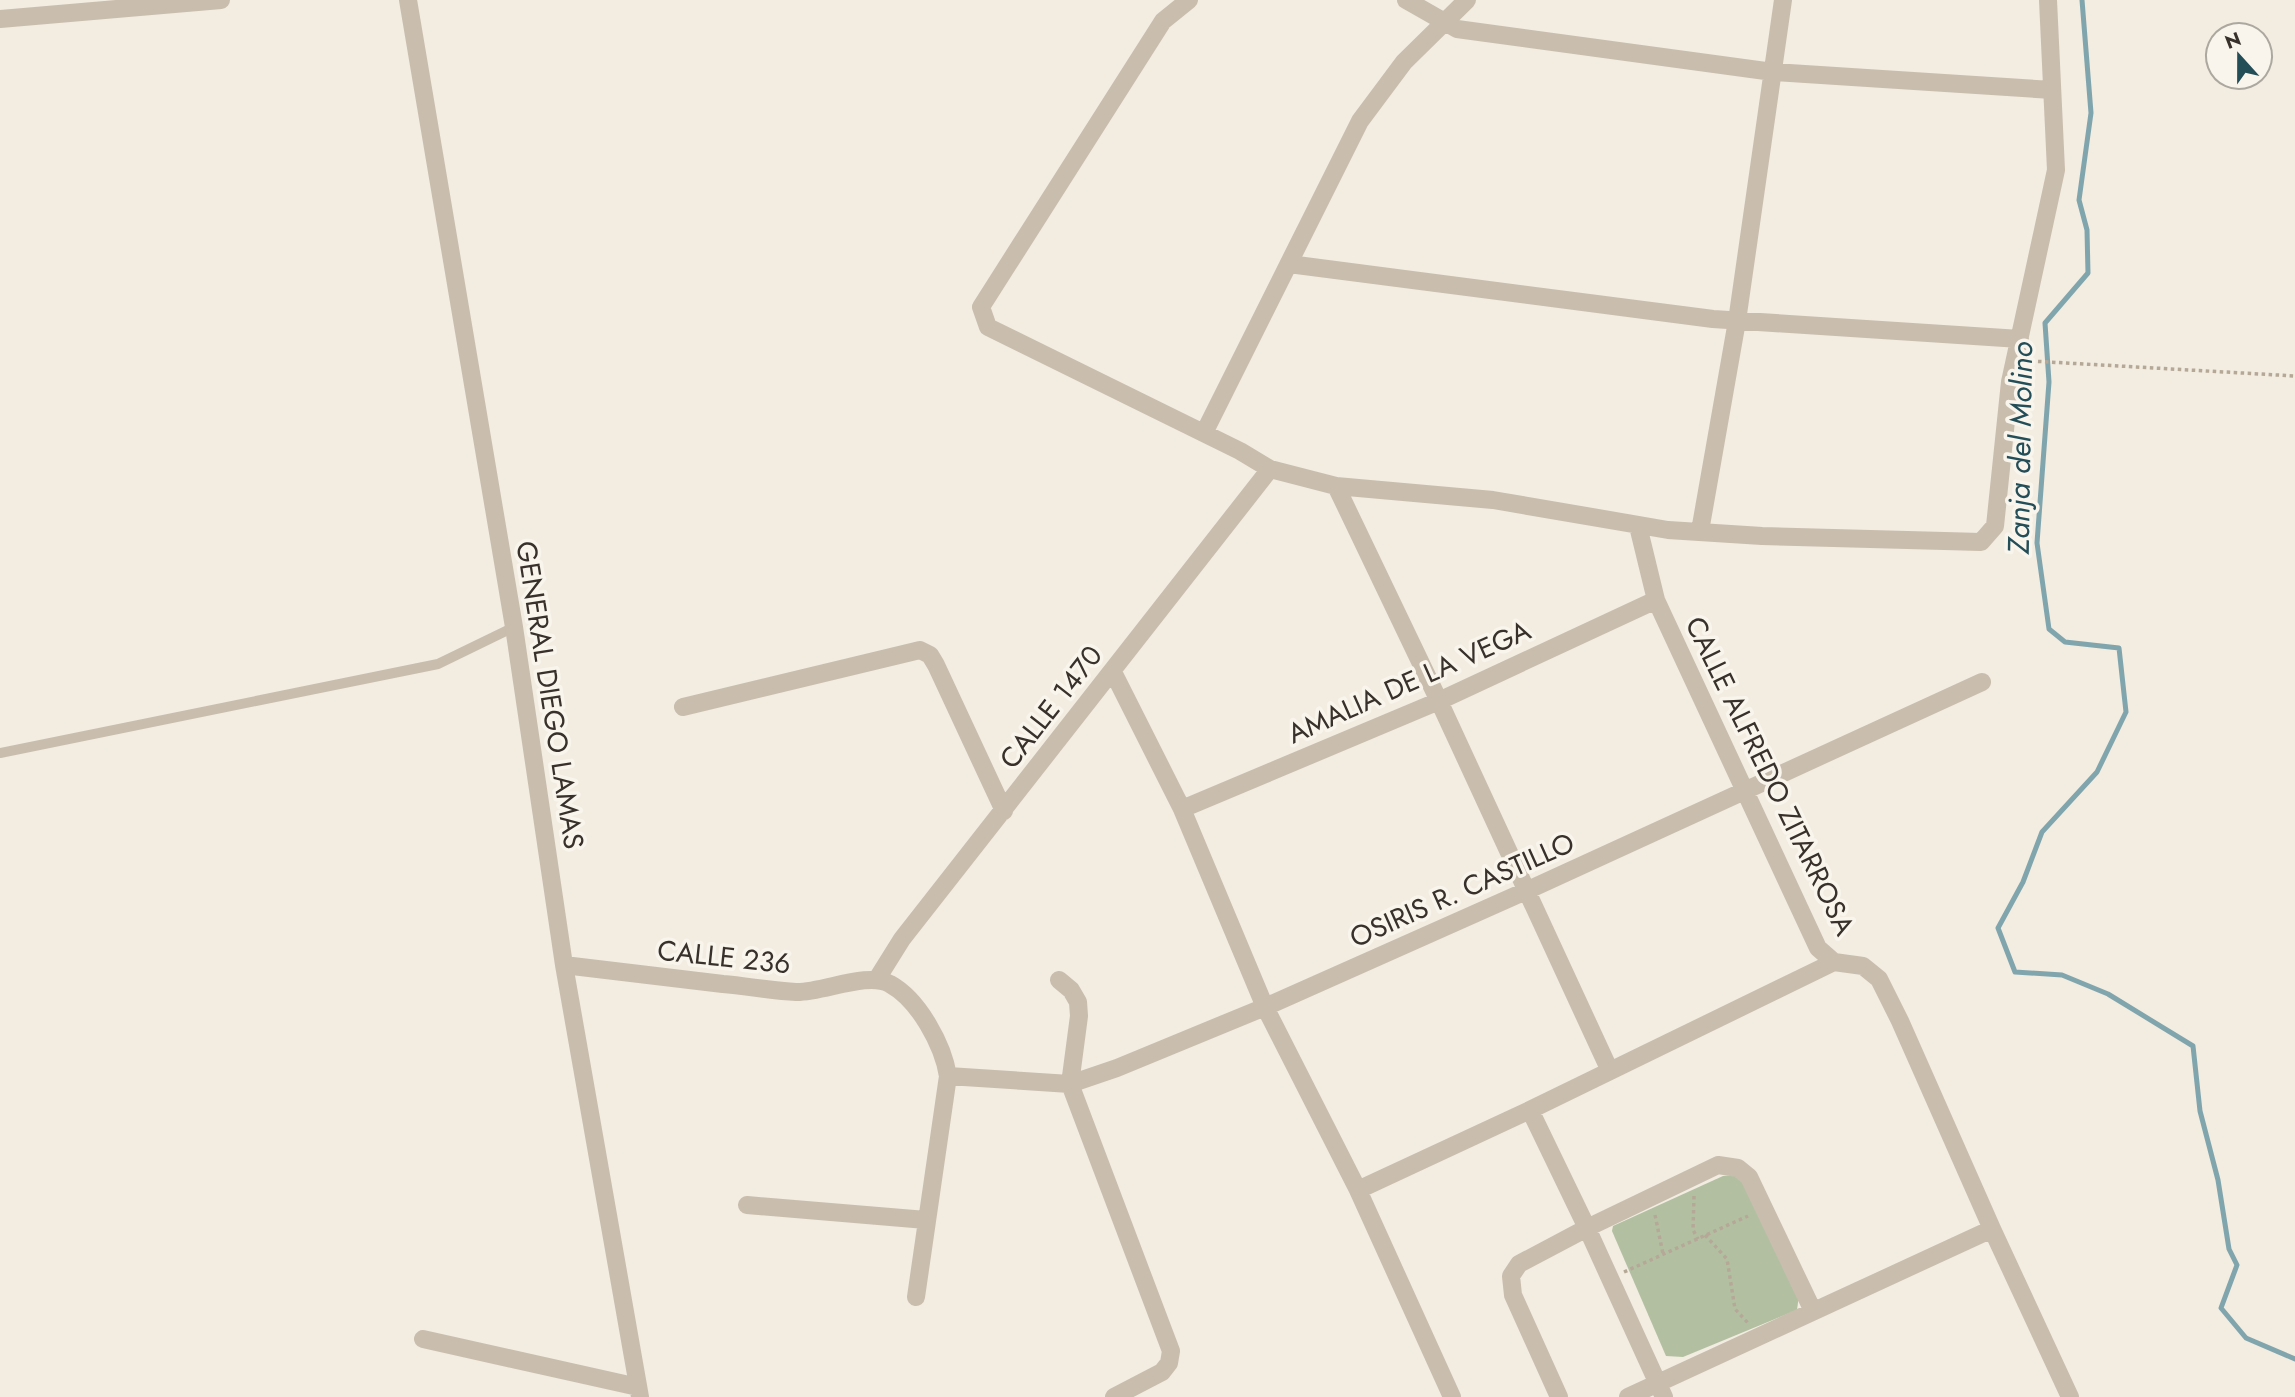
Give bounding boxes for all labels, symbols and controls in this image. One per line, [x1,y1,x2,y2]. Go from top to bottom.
north arrow [2204,21,2274,91]
text: N [2221,25,2245,56]
water label: Zanja del Molino [1997,341,2043,556]
street label: GENERAL DIEGO LAMAS [505,538,595,852]
street label: AMALIA DE LA VEGA [1281,610,1538,754]
street label: CALLE ALFREDO ZITARROSA [1675,610,1865,943]
street label: CALLE 1470 [990,637,1112,777]
street label: OSIRIS R. CASTILLO [1343,822,1581,958]
street label: CALLE 236 [655,930,793,984]

